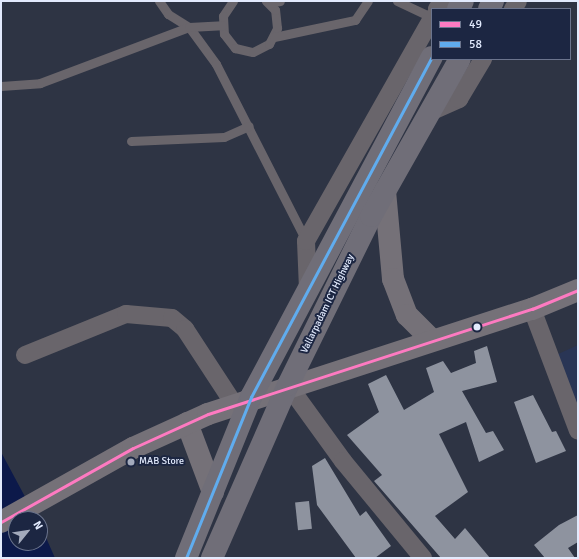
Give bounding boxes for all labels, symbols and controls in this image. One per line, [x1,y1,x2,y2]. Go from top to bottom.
legend [431,8,571,60]
text: 49 [469,17,482,32]
text: 58 [469,37,482,52]
street label: Vallarpadam ICT Highway [299,253,357,355]
unlabelled marker [472,322,482,332]
place label: MAB Store [139,456,184,468]
marker: MAB Store [126,457,136,467]
north arrow [8,511,48,551]
text: N [30,519,46,532]

